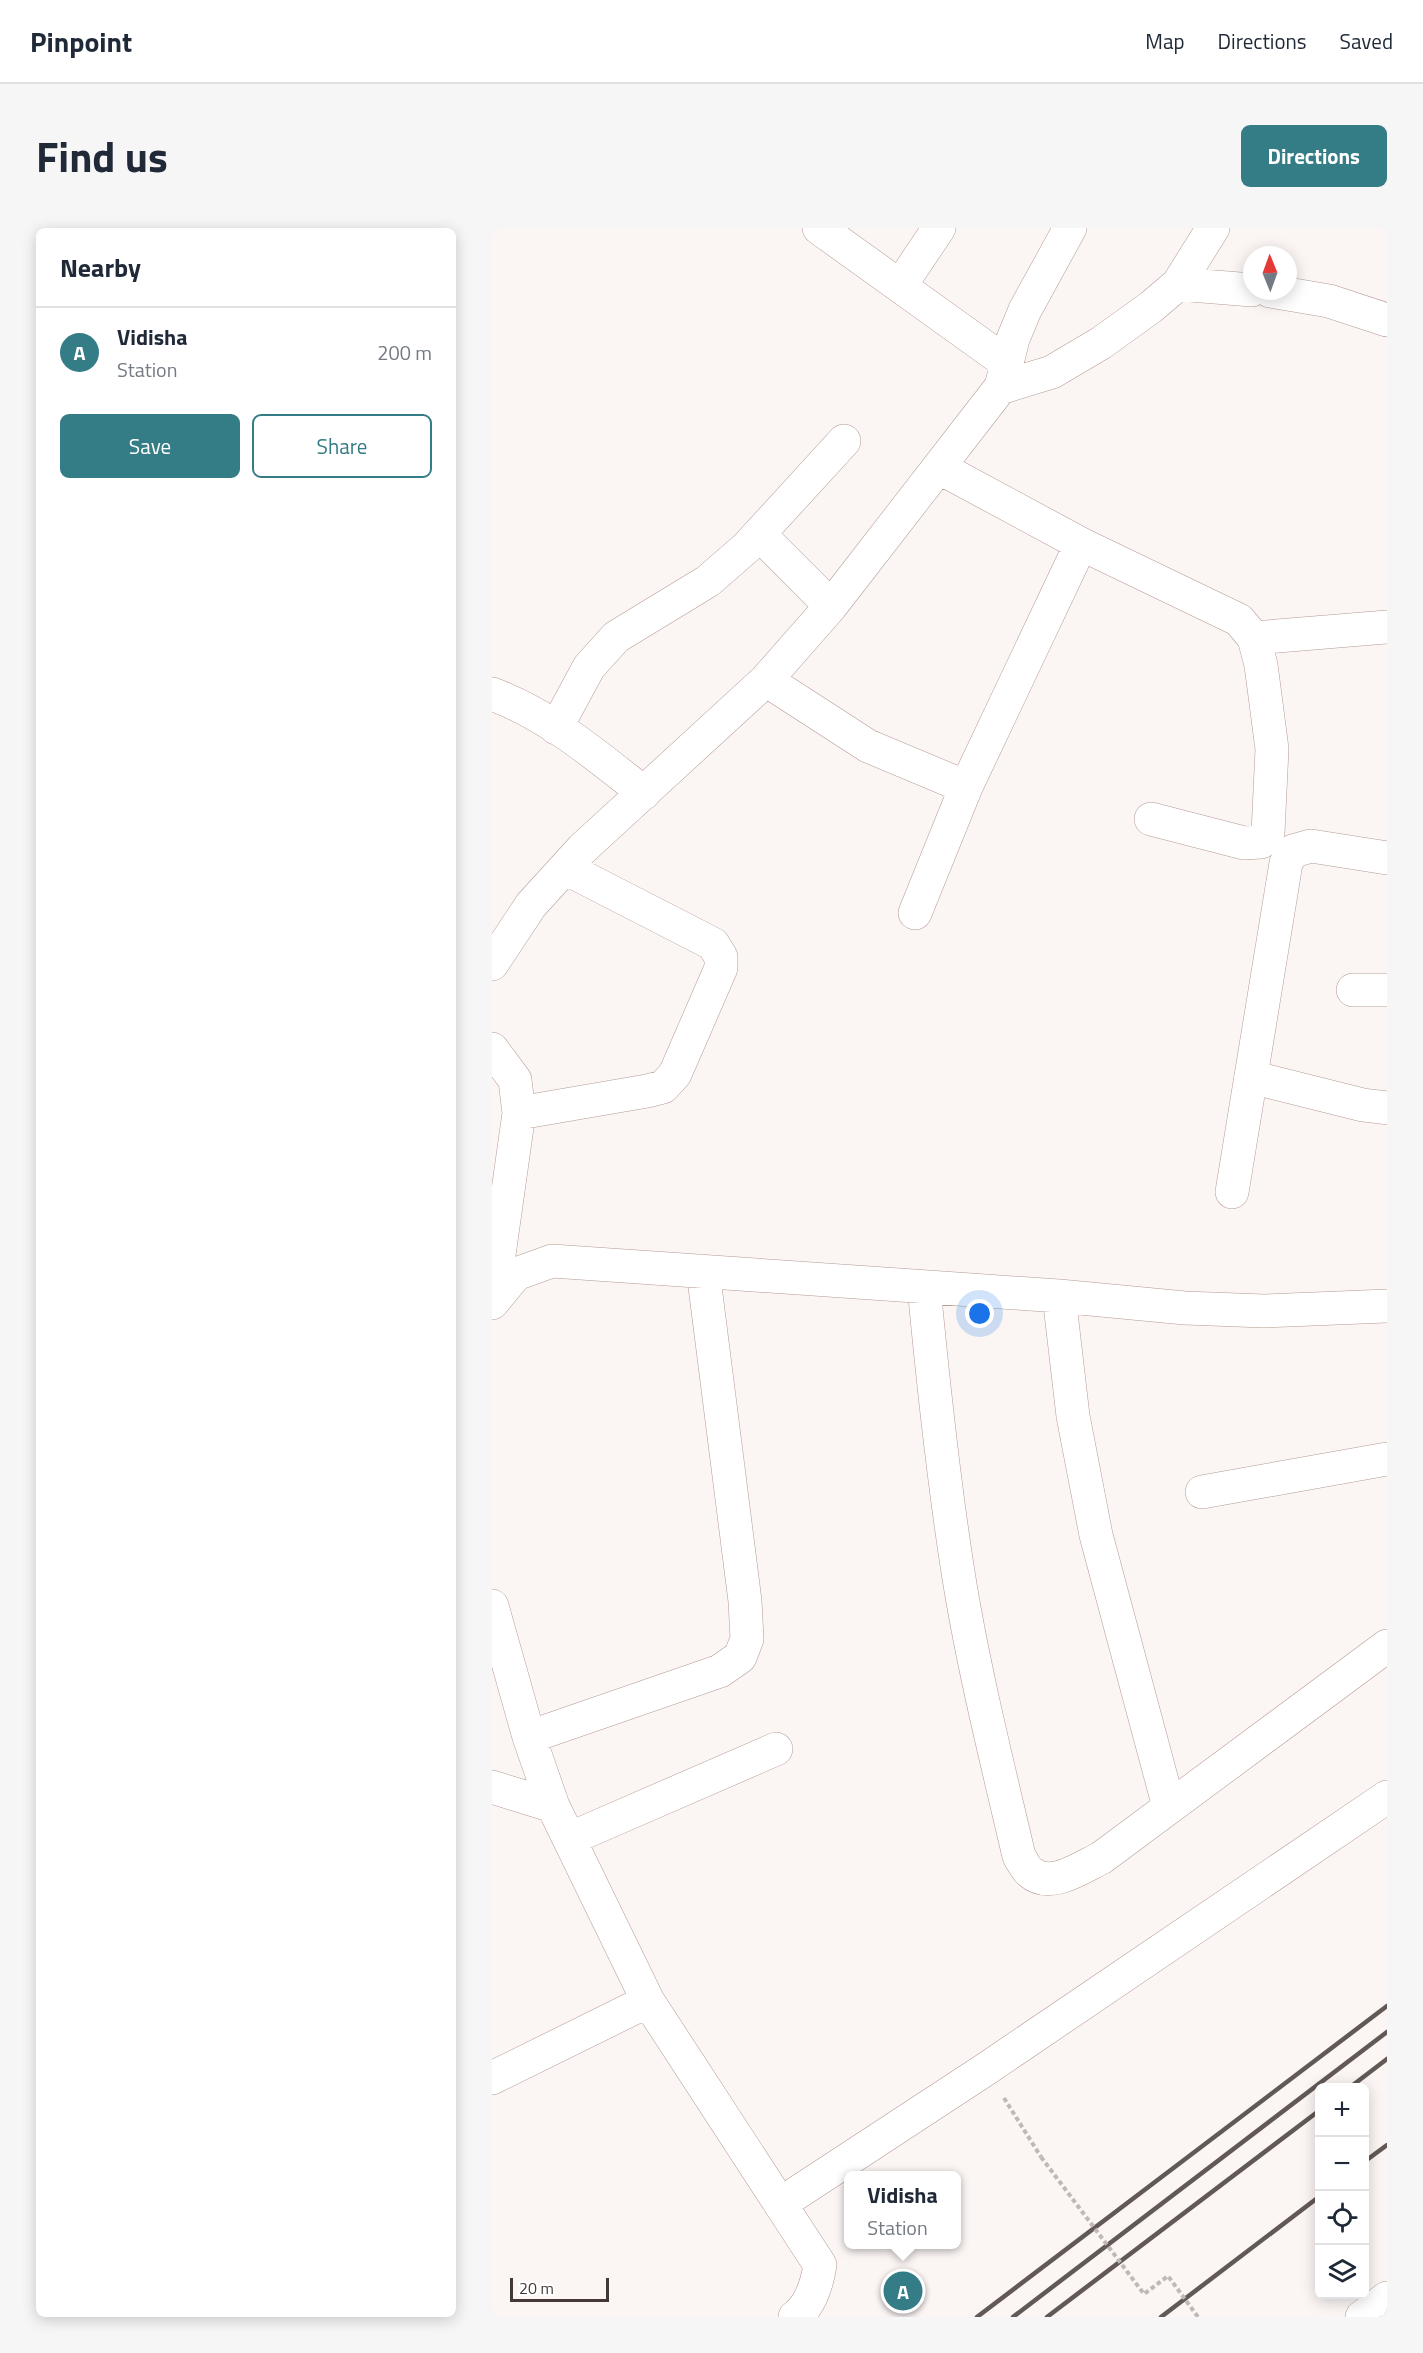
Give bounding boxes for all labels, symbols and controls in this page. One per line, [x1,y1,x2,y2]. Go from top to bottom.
text: Pinpoint [30,20,132,63]
text: Map [1145,25,1185,57]
text: Directions [1218,25,1307,57]
text: Saved [1340,25,1393,57]
text: Find us [36,124,168,188]
button: Directions [1241,125,1387,187]
north arrow [1243,246,1297,300]
text: Nearby [60,248,141,287]
text: Vidisha [117,320,188,354]
text: A [73,337,86,368]
text: 200 m [377,337,432,368]
text: Station [117,354,177,385]
button: Save [60,414,240,478]
button: Share [252,414,432,478]
your location [965,1299,994,1328]
map controls [1315,2083,1369,2299]
button: + [1315,2083,1369,2137]
button: − [1315,2137,1369,2191]
popup [844,2171,961,2249]
text: Vidisha [867,2178,938,2212]
button: locate [1315,2191,1369,2245]
text: Station [867,2212,928,2243]
button: layers [1315,2245,1369,2299]
pin: A [884,2268,922,2314]
scale bar [510,2275,609,2302]
text: 20 m [519,2276,554,2300]

